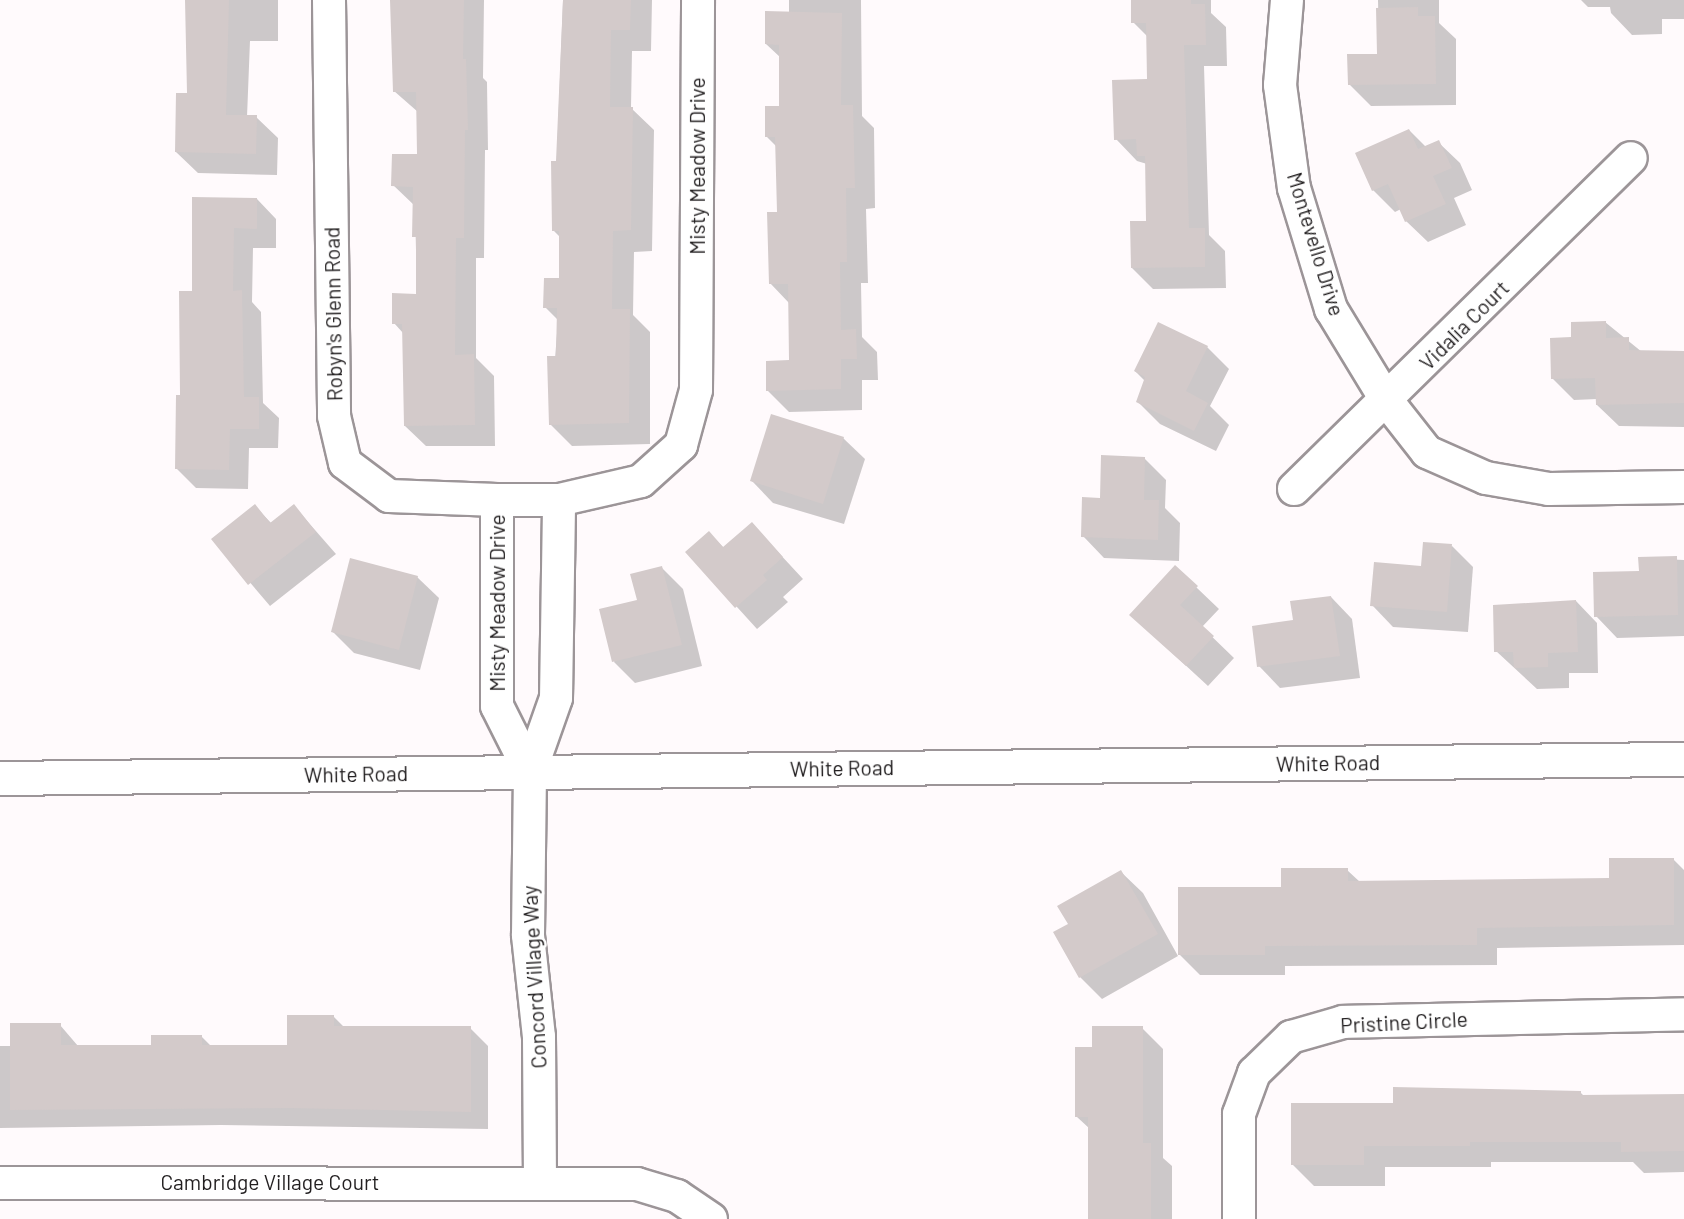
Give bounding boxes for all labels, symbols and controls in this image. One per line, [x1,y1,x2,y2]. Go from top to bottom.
street label: Misty Meadow Drive [684,77,710,255]
street label: Montevello Drive [1282,169,1350,319]
street label: Robyn's Glenn Road [319,227,347,401]
street label: Vidalia Court [1414,275,1514,375]
street label: Misty Meadow Drive [484,514,510,692]
street label: White Road [1276,749,1380,777]
street label: White Road [790,754,894,782]
street label: White Road [304,760,408,788]
street label: Concord Village Way [517,885,551,1069]
street label: Pristine Circle [1340,1006,1468,1038]
street label: Cambridge Village Court [161,1169,379,1195]

